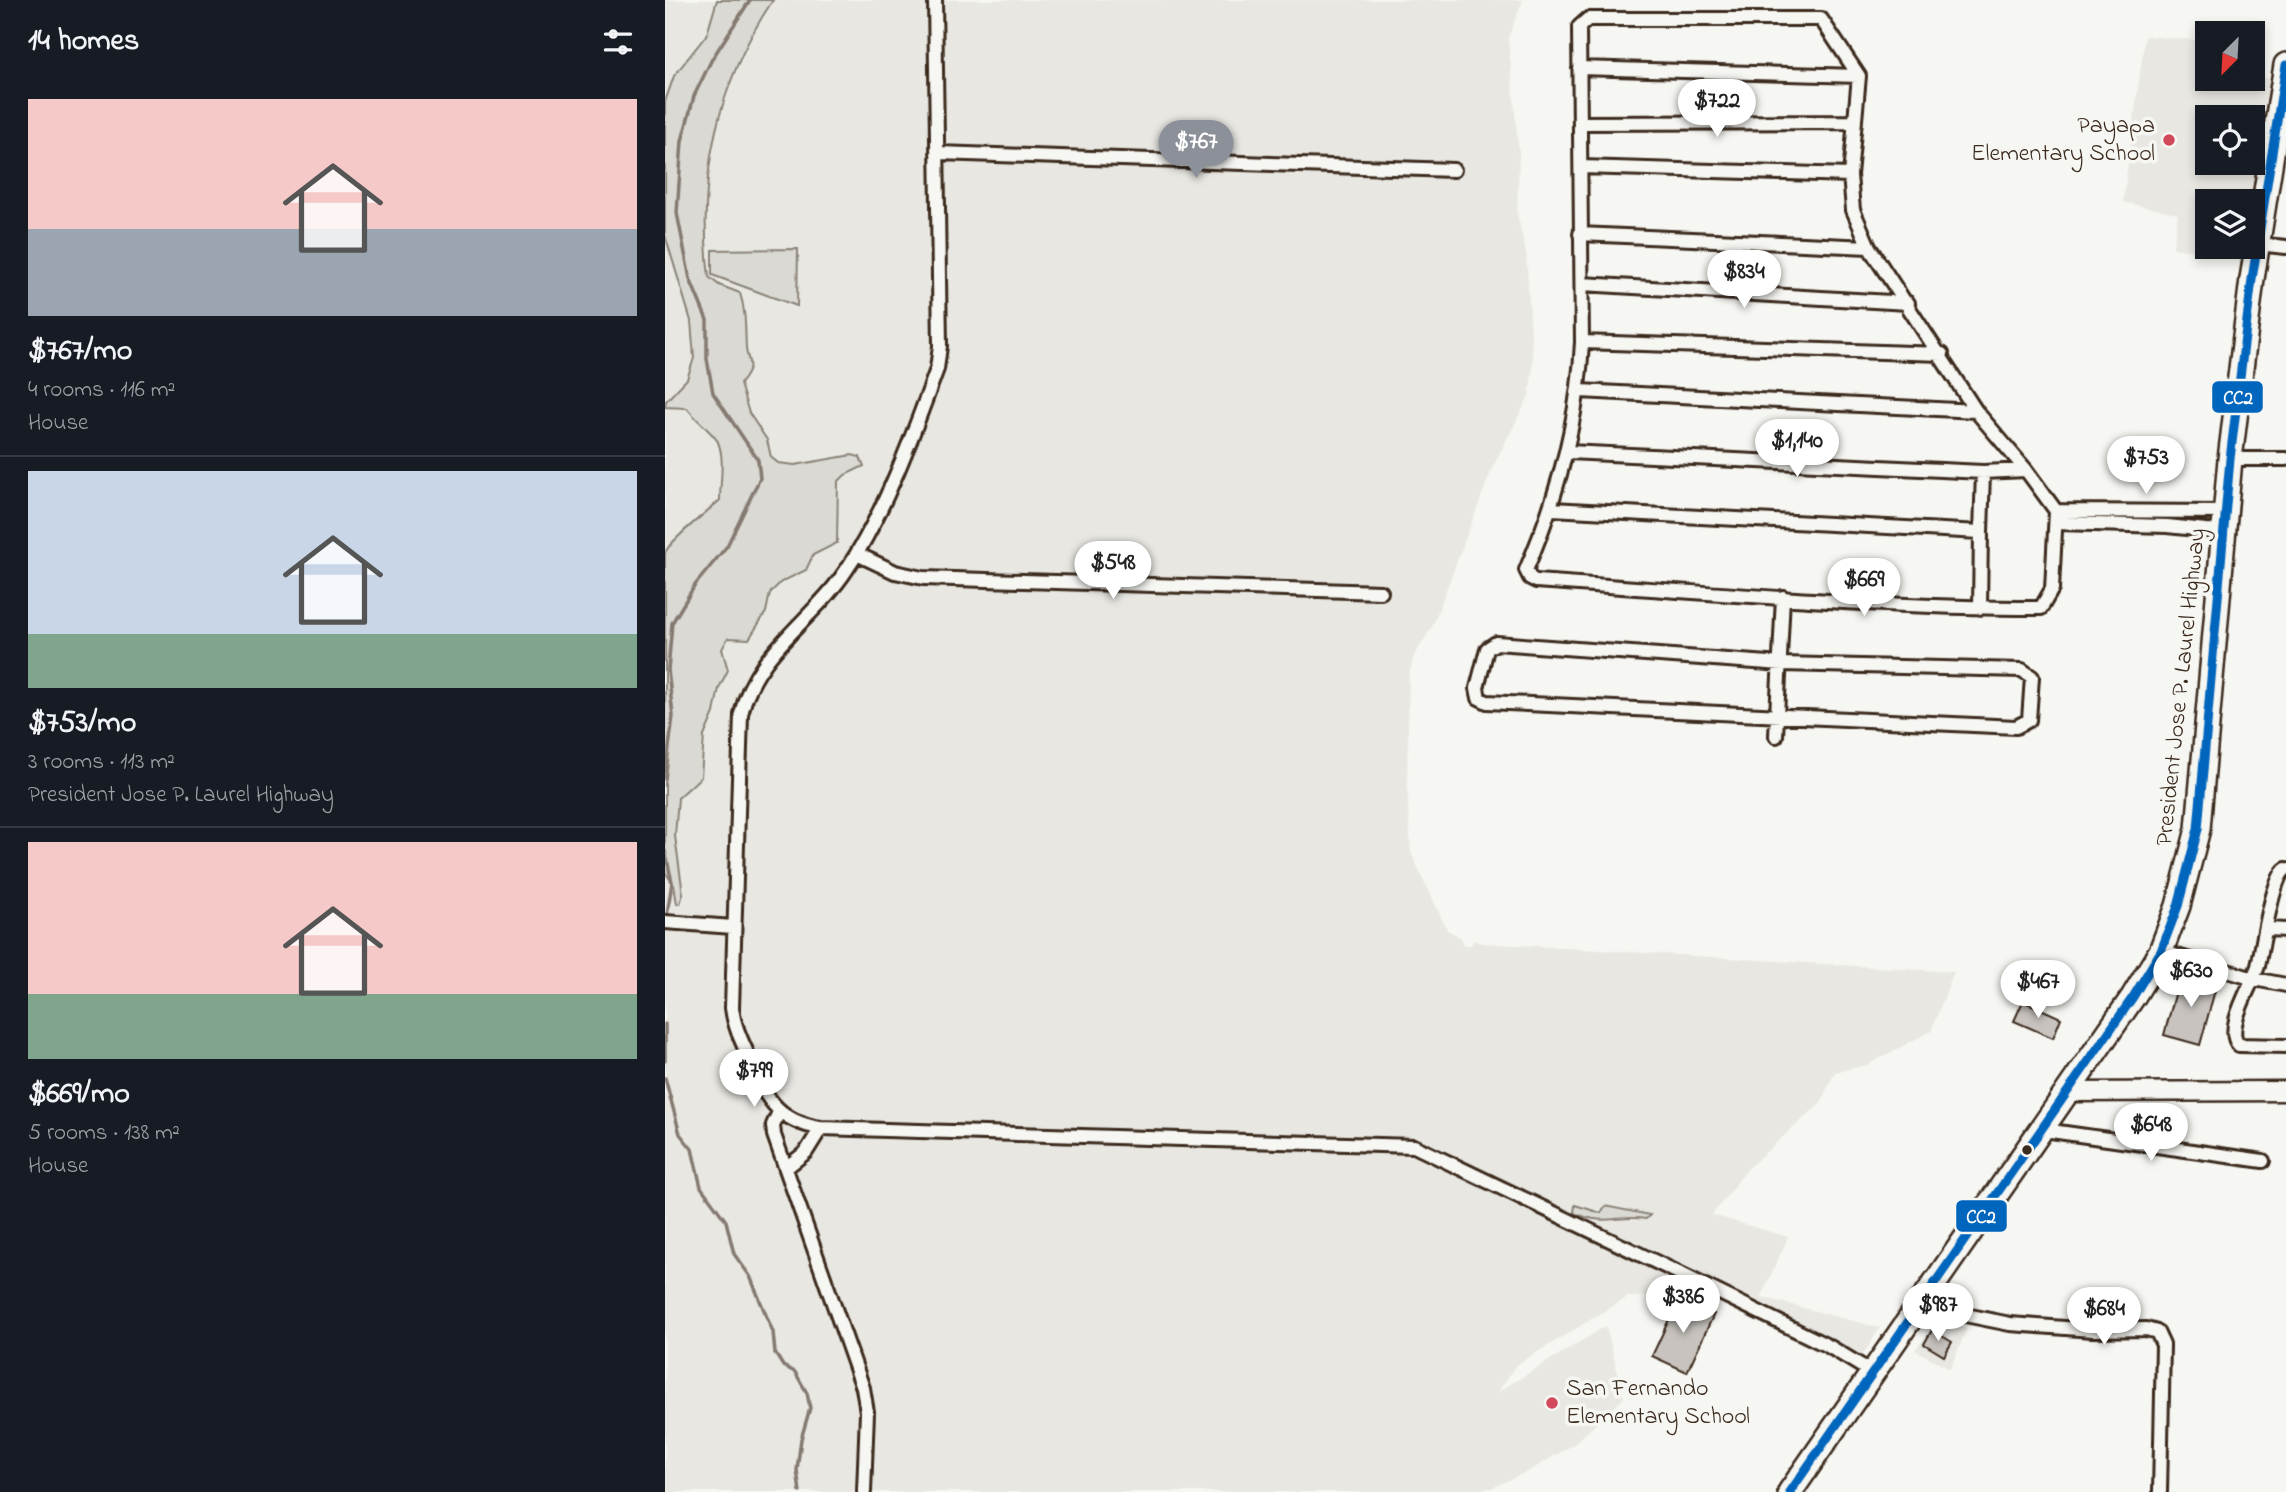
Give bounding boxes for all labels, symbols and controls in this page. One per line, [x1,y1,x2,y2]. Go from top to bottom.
text: 14 homes [28,20,139,64]
north arrow [2195,21,2265,91]
map controls [2195,21,2265,259]
icon: filters [599,23,637,61]
pin: $722 [1676,80,1758,139]
text: $722 [1694,85,1740,118]
button: locate [2195,105,2265,175]
place label: Payapa Elementary School [1971,109,2155,173]
pin: $767 [1155,120,1237,180]
text: $767 [1175,126,1218,159]
marker: Payapa Elementary School [2161,132,2177,148]
icon: home [270,145,396,271]
button: layers [2195,189,2265,259]
pin: $834 [1703,250,1785,310]
text: $834 [1723,256,1765,289]
text: $767/mo [28,330,132,374]
text: 4 rooms · 116 m² [28,374,175,407]
line badge: CC2 [2211,380,2264,414]
text: CC2 [2223,386,2253,413]
text: House [28,407,88,440]
pin: $1,140 [1740,420,1854,479]
text: $1,140 [1771,425,1823,458]
pin: $753 [2105,436,2187,496]
text: $753 [2123,442,2169,475]
icon: home [270,517,396,643]
street label: President Jose P. Laurel Highway [2148,526,2217,848]
pin: $548 [1072,542,1154,601]
text: $548 [1090,547,1136,580]
pin: $669 [1823,558,1905,618]
text: $669 [1843,564,1885,597]
text: $753/mo [28,702,136,746]
text: 3 rooms · 113 m² [28,746,175,779]
text: President Jose P. Laurel Highway [28,779,334,812]
icon: home [270,888,396,1014]
pin: $630 [2150,950,2232,1009]
text: $630 [2169,955,2213,988]
pin: $467 [1997,960,2079,1020]
text: $467 [2017,966,2060,999]
pin: $799 [713,1050,795,1109]
text: $799 [735,1055,773,1088]
text: $669/mo [28,1073,130,1117]
pin: $648 [2110,1104,2192,1163]
text: $648 [2130,1109,2172,1142]
text: 5 rooms · 138 m² [28,1117,180,1150]
unlabelled marker [2020,1143,2034,1157]
text: House [28,1150,88,1183]
line badge: CC2 [1955,1199,2008,1233]
text: CC2 [1966,1205,1996,1232]
pin: $386 [1642,1276,1724,1335]
text: $386 [1662,1281,1704,1314]
pin: $987 [1897,1284,1979,1343]
pin: $684 [2063,1288,2145,1347]
text: $987 [1919,1289,1957,1322]
text: $684 [2083,1293,2125,1326]
place label: San Fernando Elementary School [1566,1372,1750,1436]
marker: San Fernando Elementary School [1544,1395,1560,1411]

